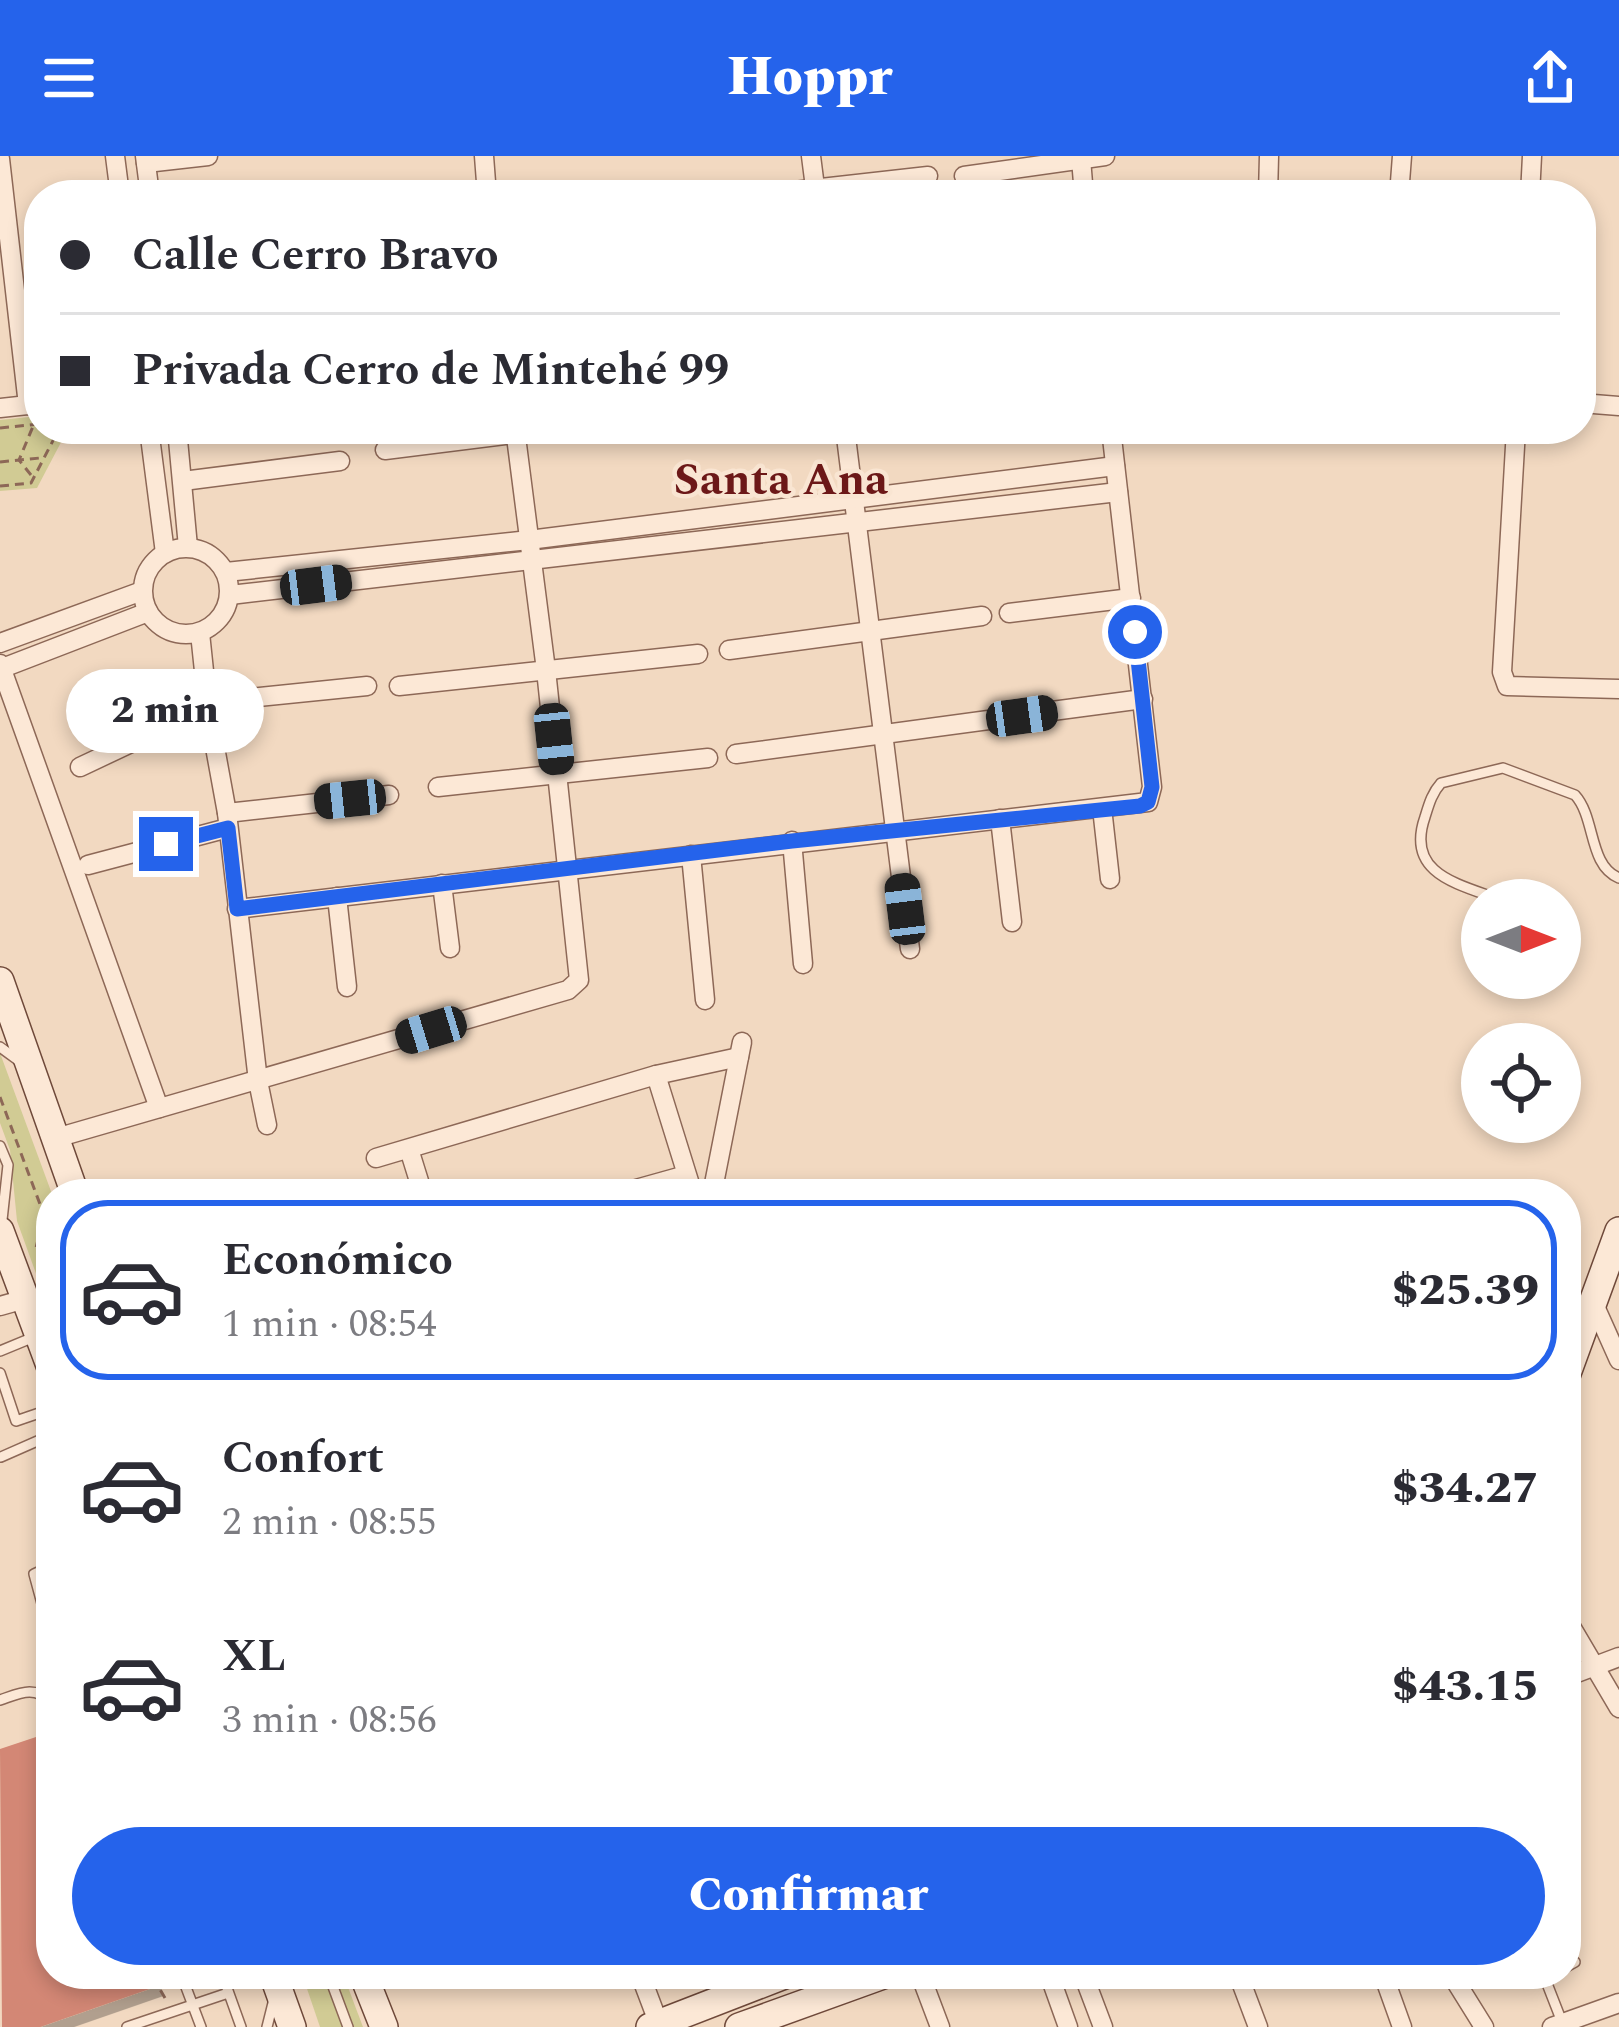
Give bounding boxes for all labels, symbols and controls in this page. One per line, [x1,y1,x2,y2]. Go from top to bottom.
text: Hoppr [727,37,892,119]
icon: menu [36,45,102,111]
icon: share [1517,45,1583,111]
text: Calle Cerro Bravo [132,221,499,290]
text: Privada Cerro de Mintehé 99 [132,336,729,405]
district label: Santa Ana [674,446,888,515]
car [278,563,354,607]
route start [1108,605,1162,659]
callout: 2 min [67,670,265,754]
text: 2 min [111,681,219,740]
car [984,693,1060,739]
car [532,701,576,777]
car [312,777,388,821]
route end [139,817,193,871]
car [883,871,927,947]
north arrow [1461,879,1581,999]
map controls [1461,879,1581,1143]
car [391,1002,471,1058]
button: locate [1461,1023,1581,1143]
text: Económico [222,1226,453,1295]
icon: car [78,1236,186,1344]
text: $25.39 [1391,1256,1539,1325]
text: 1 min · 08:54 [222,1295,437,1354]
text: Confort [222,1424,384,1493]
icon: car [78,1434,186,1542]
text: $34.27 [1391,1454,1539,1523]
text: 2 min · 08:55 [222,1493,437,1552]
text: XL [222,1622,286,1691]
icon: car [78,1632,186,1740]
text: $43.15 [1391,1652,1539,1721]
text: 3 min · 08:56 [222,1691,437,1750]
button: Confirmar [72,1827,1545,1965]

